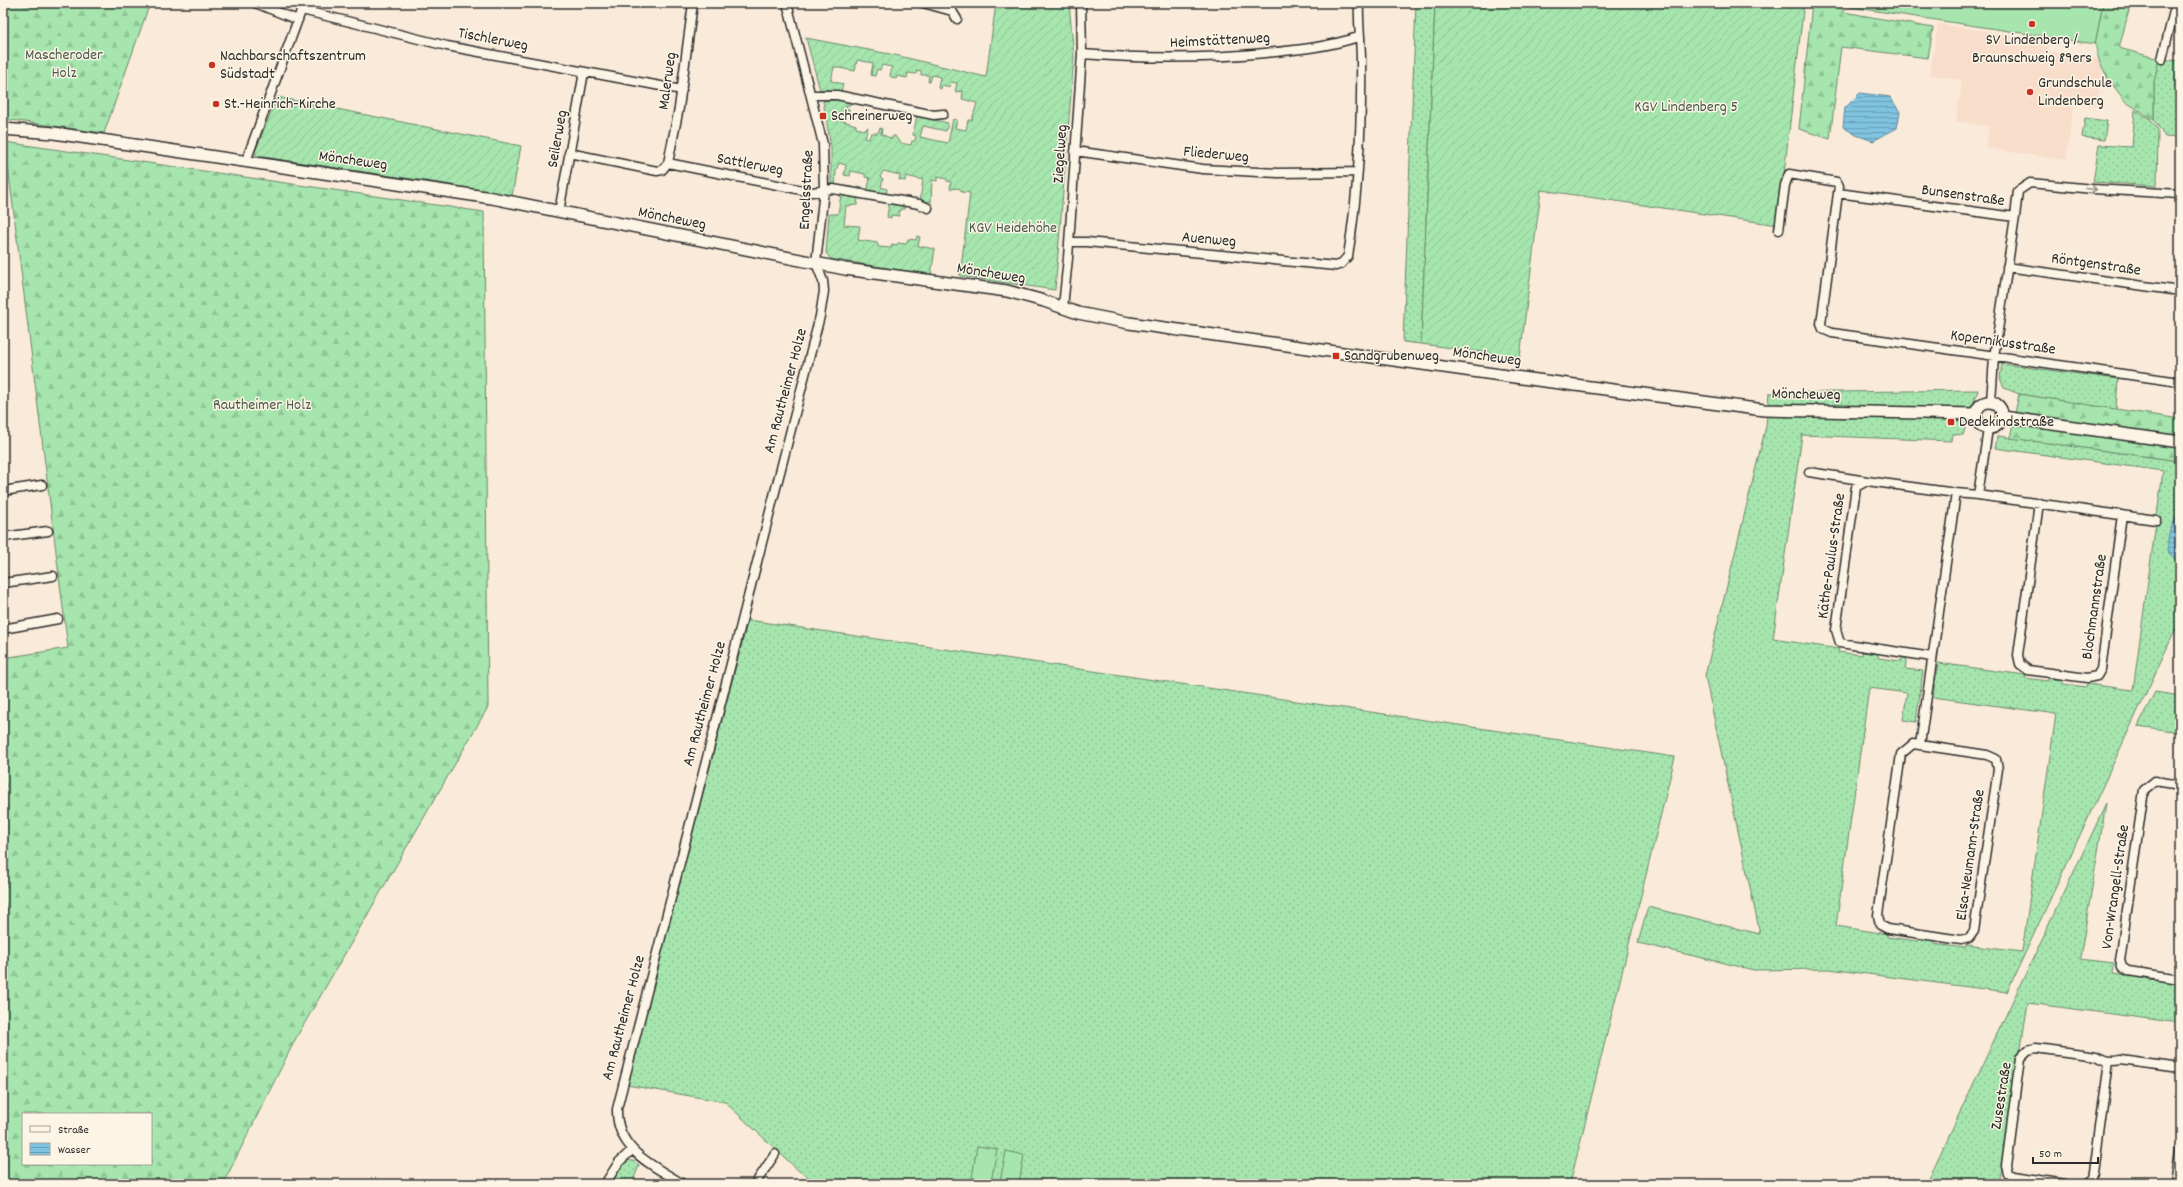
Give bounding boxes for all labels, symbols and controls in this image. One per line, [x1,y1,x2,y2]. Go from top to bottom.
marker: SV Lindenberg / Braunschweig 89ers [2027,19,2037,29]
street label: Tischlerweg [456,22,530,58]
street label: Heimstättenweg [1169,27,1271,55]
place label: SV Lindenberg / Braunschweig 89ers [1972,29,2092,70]
park label: Mascheroder Holz [25,44,103,85]
place label: Nachbarschaftszentrum Südstadt [220,45,366,86]
street label: Malerweg [653,51,683,111]
marker: Nachbarschaftszentrum Südstadt [207,60,217,70]
place label: Grundschule Lindenberg [2038,72,2112,113]
marker: Grundschule Lindenberg [2025,87,2035,97]
place label: St.-Heinrich-Kirche [224,93,336,116]
park label: KGV Lindenberg 5 [1634,96,1738,119]
marker: St.-Heinrich-Kirche [211,99,221,109]
place label: Schreinerweg [831,105,912,128]
street label: Seilerweg [542,108,574,170]
marker: Schreinerweg [818,111,828,121]
street label: Ziegelweg [1047,124,1075,184]
street label: Fliederweg [1182,141,1250,169]
street label: Möncheweg [317,145,389,177]
street label: Sattlerweg [715,147,785,183]
street label: Engelsstraße [793,149,821,231]
street label: Bunsenstraße [1920,179,2006,213]
one-way arrow [2084,185,2097,193]
street label: Möncheweg [636,201,708,237]
park label: KGV Heidehöhe [969,217,1057,240]
street label: Auenweg [1181,226,1237,254]
street label: Röntgenstraße [2050,247,2142,283]
street label: Möncheweg [955,257,1027,291]
street label: Kopernikusstraße [1949,324,2057,362]
street label: Am Rautheimer Holze [758,326,814,456]
street label: Möncheweg [1451,341,1523,373]
place label: Sandgrubenweg [1344,345,1439,368]
marker: Sandgrubenweg [1331,351,1341,361]
street label: Möncheweg [1771,383,1841,407]
park label: Rautheimer Holz [213,394,311,417]
place label: Dedekindstraße [1959,411,2054,434]
marker: Dedekindstraße [1946,417,1956,427]
street label: Käthe-Paulus-Straße [1812,492,1852,620]
street label: Blochmannstraße [2076,553,2114,661]
street label: Am Rautheimer Holze [677,639,733,769]
street label: Elsa-Neumann-Straße [1950,788,1992,922]
street label: Von-Wrangell-Straße [2096,823,2136,951]
street label: Am Rautheimer Holze [596,953,652,1083]
street label: Zusestraße [1985,1060,2019,1132]
legend [22,1113,152,1165]
text: Straße [58,1122,89,1139]
scale bar [2033,1139,2098,1165]
text: Wasser [58,1142,91,1159]
text: 50 m [2039,1146,2062,1163]

